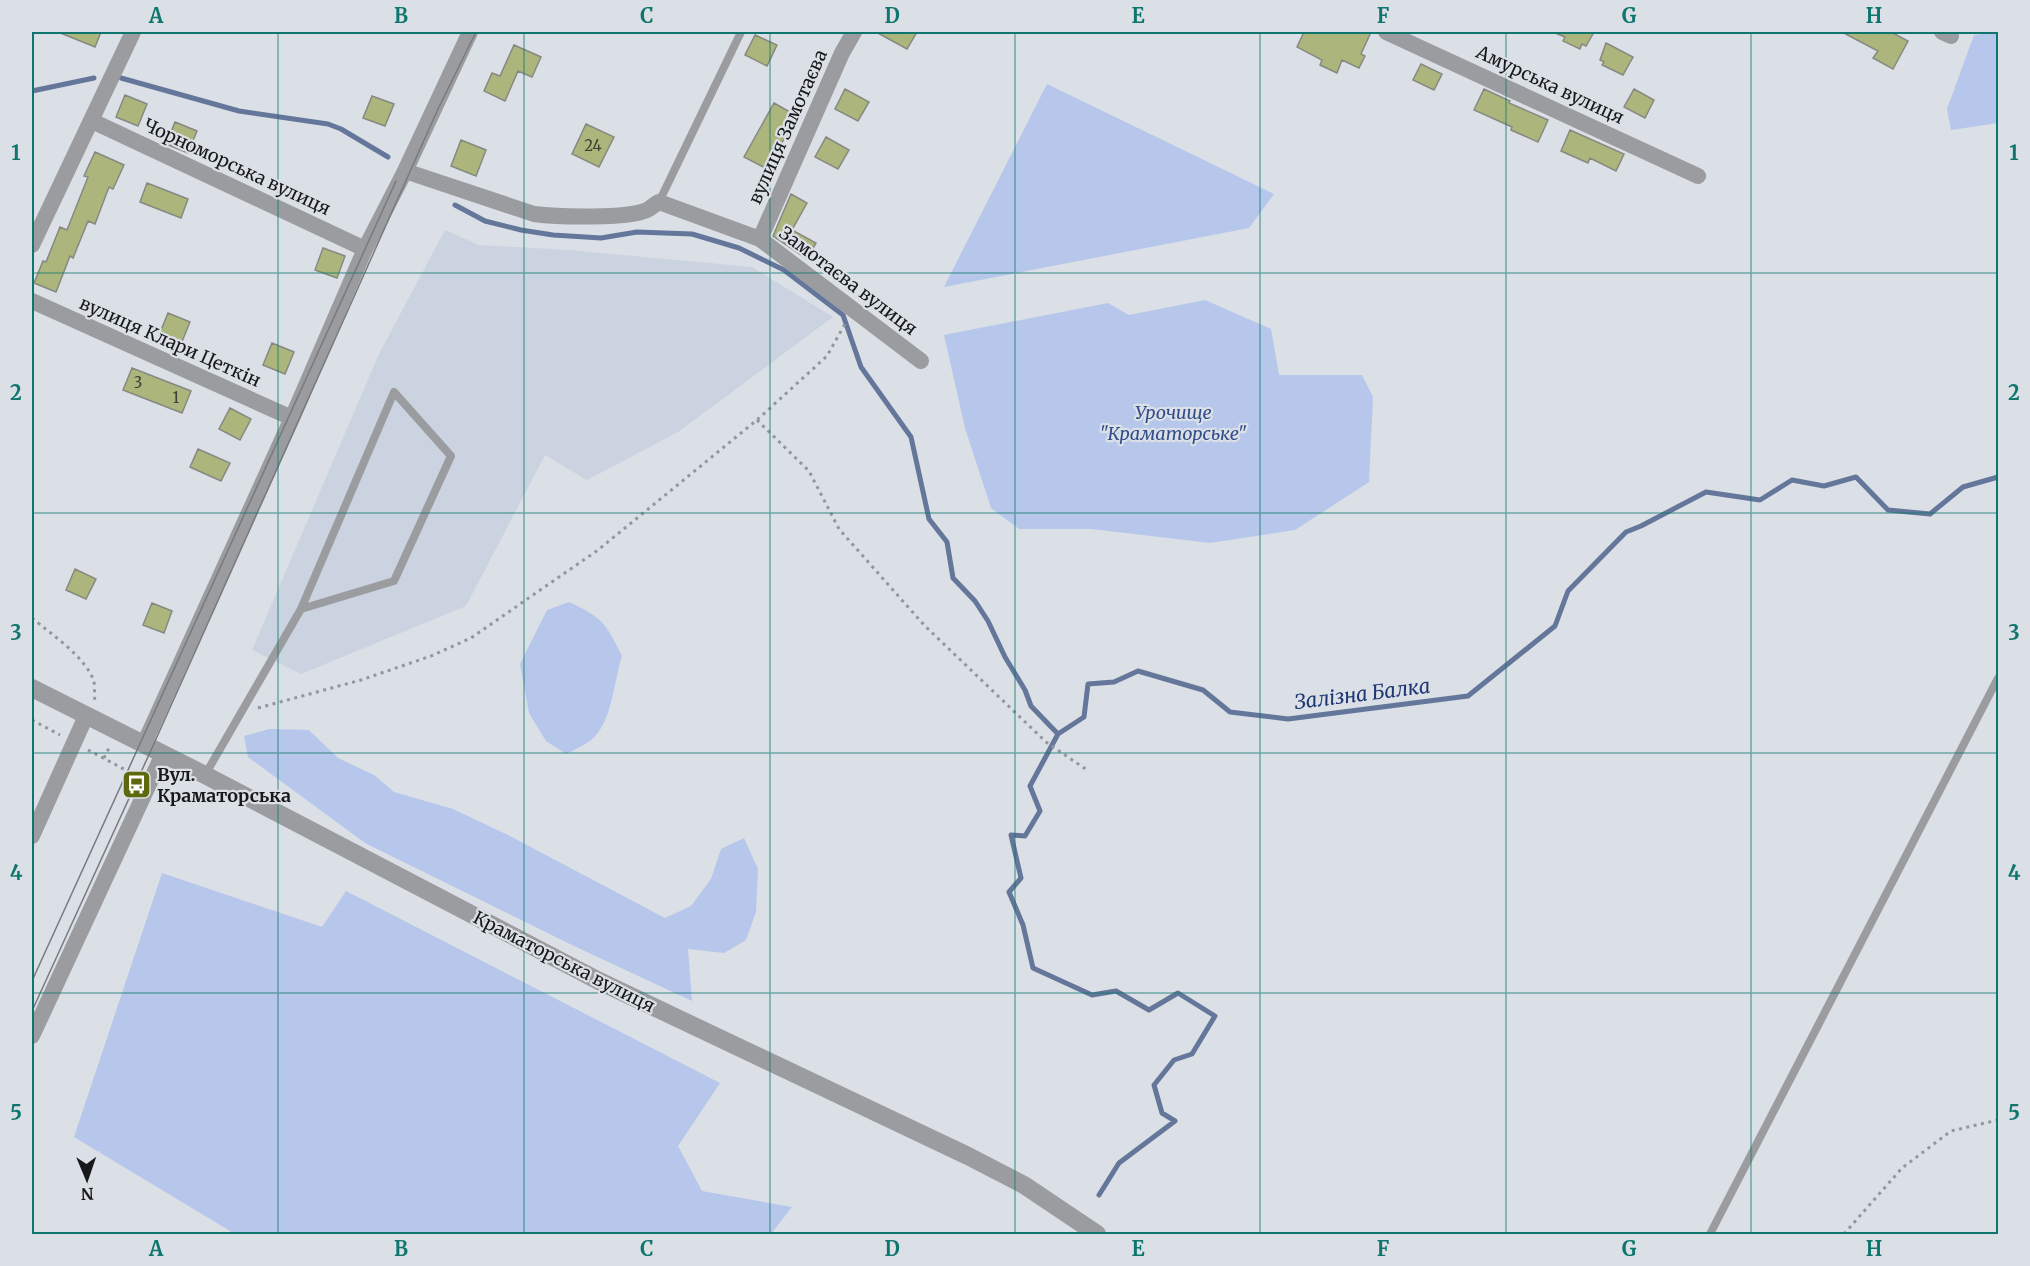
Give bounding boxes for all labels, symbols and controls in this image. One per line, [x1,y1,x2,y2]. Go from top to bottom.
text: A [148,3,164,28]
text: B [394,3,408,28]
text: C [640,3,654,28]
text: D [884,3,900,28]
text: E [1131,3,1145,28]
text: F [1377,3,1390,28]
text: G [1622,3,1637,28]
text: H [1866,3,1882,28]
street label: Амурська вулиця [1472,40,1628,129]
street label: вулиця Замотаєва [743,46,832,208]
street label: Чорноморська вулиця [140,113,335,220]
house number: 24 [584,136,602,155]
text: 1 [11,140,21,165]
text: 1 [2009,140,2019,165]
street label: Замотаєва вулиця [775,221,922,340]
street label: вулиця Клари Цеткін [76,291,264,392]
house number: 3 [134,373,142,392]
text: 2 [10,380,22,405]
text: 2 [2008,380,2020,405]
house number: 1 [173,388,180,407]
park label: Урочище "Краматорське" [1099,401,1247,445]
text: 3 [10,620,22,645]
text: 3 [2008,620,2020,645]
water label: Залізна Балка [1292,673,1431,714]
place label: Вул. Краматорська [157,763,291,807]
bus stop icon: Вул. Краматорська [120,769,152,801]
text: 4 [10,860,23,885]
text: 4 [2008,860,2021,885]
street label: Краматорська вулиця [470,906,659,1018]
text: 5 [10,1100,22,1125]
text: 5 [2008,1100,2020,1125]
north arrow [57,1149,117,1209]
text: N [80,1184,94,1204]
text: A [148,1236,164,1261]
text: B [394,1236,408,1261]
text: C [640,1236,654,1261]
text: D [884,1236,900,1261]
text: E [1131,1236,1145,1261]
text: F [1377,1236,1390,1261]
text: G [1622,1236,1637,1261]
text: H [1866,1236,1882,1261]

